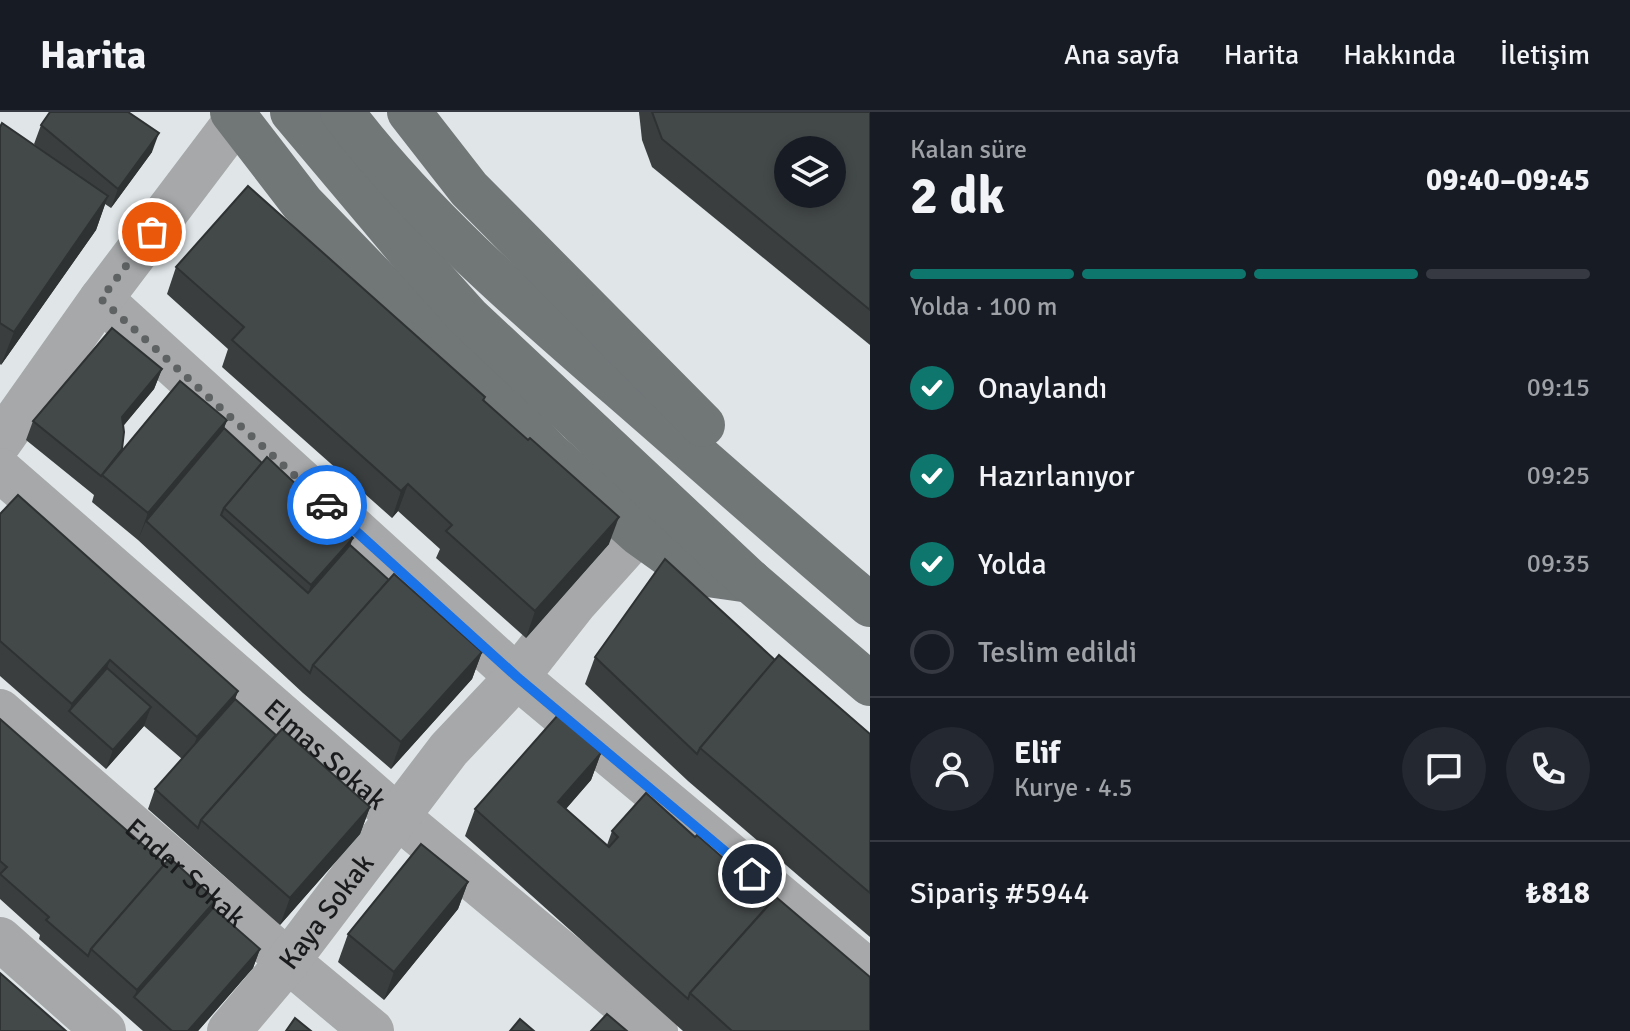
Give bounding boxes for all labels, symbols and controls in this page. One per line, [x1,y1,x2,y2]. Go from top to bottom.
text: Harita [40,32,146,79]
text: Ana sayfa [1064,38,1180,72]
text: Harita [1224,38,1299,72]
text: Hakkında [1343,38,1456,72]
text: İletişim [1500,38,1590,72]
text: Kalan süre [910,134,1027,166]
map controls [774,136,846,208]
button: layers [774,136,846,208]
text: 09:40–09:45 [1426,162,1590,199]
text: 2 dk [910,164,1005,228]
pin [118,198,186,266]
icon: bag [130,210,174,254]
text: Yolda · 100 m [910,291,1057,323]
icon: check [910,366,954,410]
text: Onaylandı [978,370,1107,407]
text: 09:15 [1527,372,1590,404]
icon: check [910,454,954,498]
text: Hazırlanıyor [978,458,1135,495]
text: 09:25 [1527,460,1590,492]
courier [287,465,367,545]
icon: car [305,483,349,527]
icon: check [910,542,954,586]
text: Yolda [978,546,1047,583]
text: 09:35 [1527,548,1590,580]
text: Teslim edildi [978,634,1137,671]
street label: Elmas Sokak [257,692,393,817]
button: person [910,727,994,811]
button: chat [1402,727,1486,811]
button: phone [1506,727,1590,811]
text: Elif [1014,735,1060,772]
text: Kurye · 4.5 [1014,772,1133,804]
street label: Ender Sokak [118,811,252,935]
pin [718,840,786,908]
street label: Kaya Sokak [272,847,381,976]
icon: home [730,852,774,896]
text: Sipariş #5944 [910,875,1089,912]
text: ₺818 [1525,875,1590,912]

